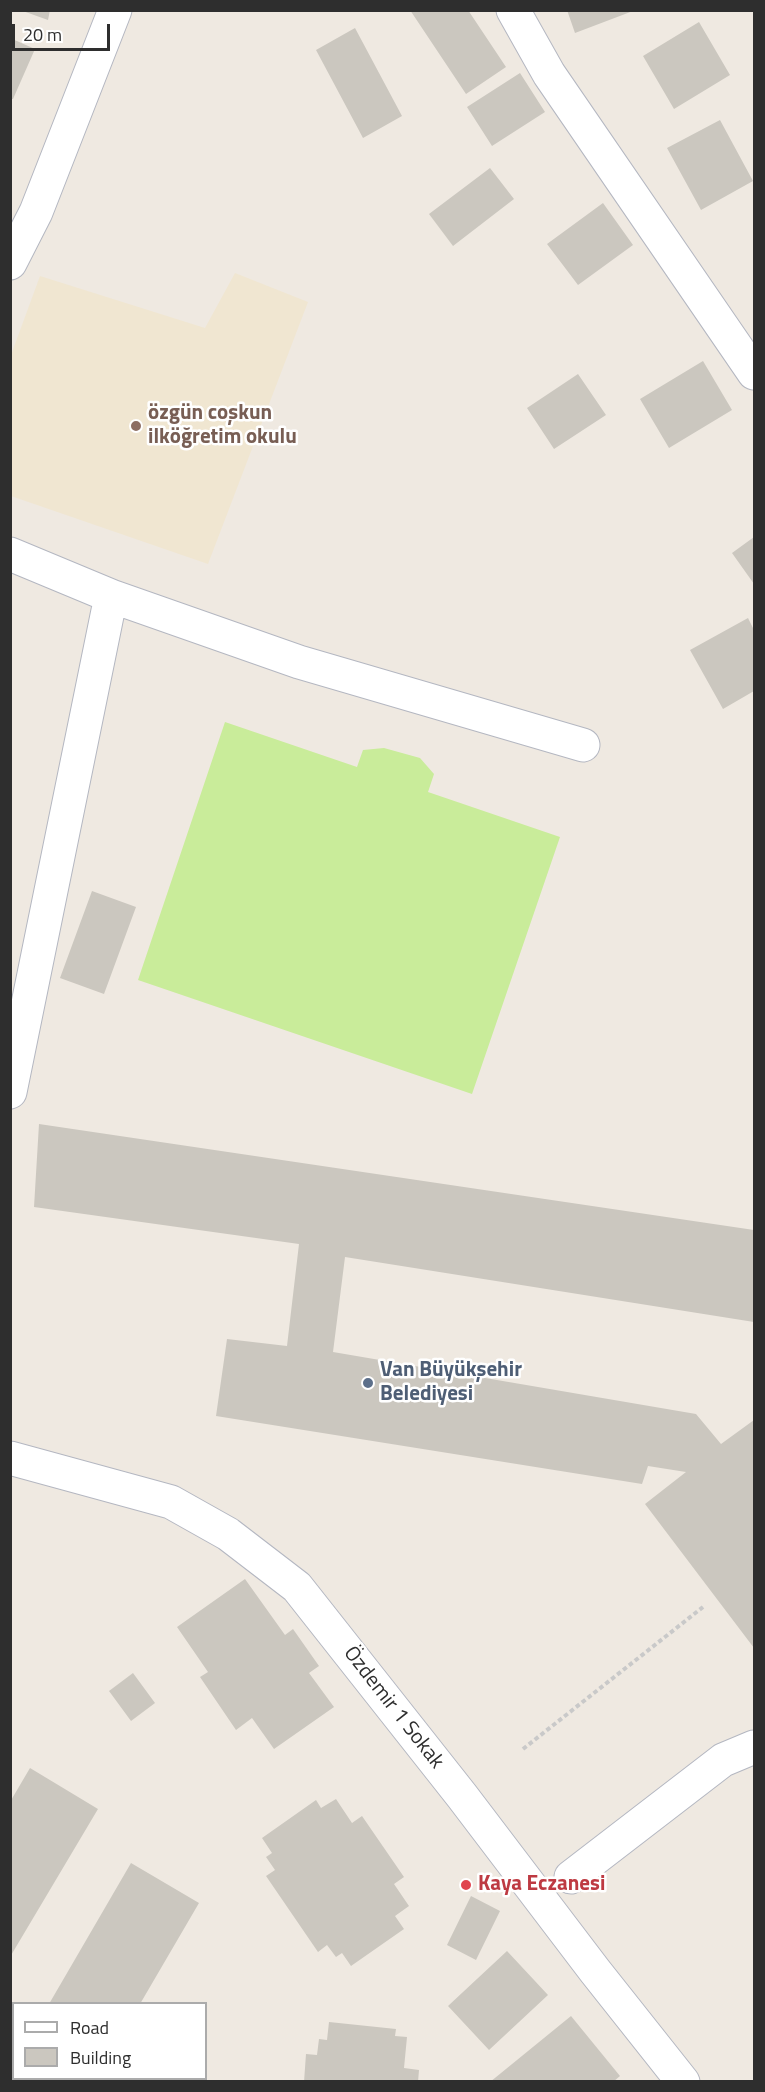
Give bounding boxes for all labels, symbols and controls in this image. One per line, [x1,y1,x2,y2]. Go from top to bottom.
scale bar [15,12,112,50]
text: 20 m [23,21,62,48]
place label: özgün coşkun ilköğretim okulu [148,401,297,451]
marker: özgün coşkun ilköğretim okulu [129,419,143,433]
place label: Van Büyükşehir Belediyesi [380,1358,522,1408]
marker: Van Büyükşehir Belediyesi [361,1376,375,1390]
street label: Özdemir 1 Sokak [337,1642,449,1774]
place label: Kaya Eczanesi [478,1872,605,1898]
marker: Kaya Eczanesi [459,1878,473,1892]
legend [12,2002,207,2080]
text: Road [70,2014,109,2041]
text: Building [70,2044,131,2071]

